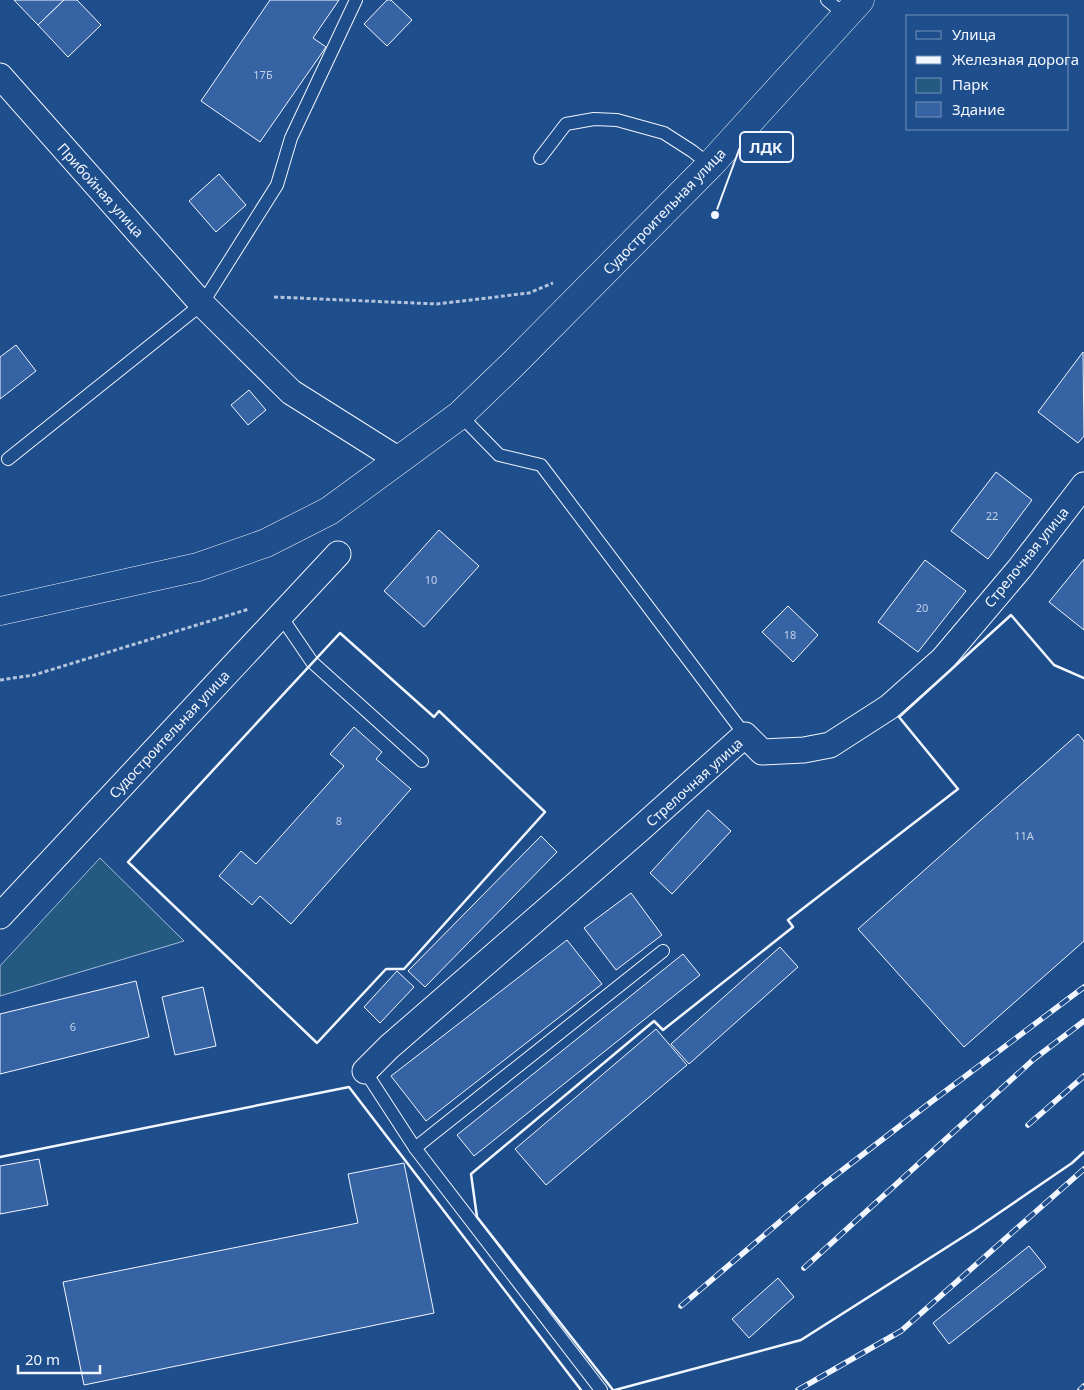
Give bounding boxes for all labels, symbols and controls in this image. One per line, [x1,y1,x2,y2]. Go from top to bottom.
legend [906,15,1069,130]
text: Улица [952,24,996,44]
text: Железная дорога [952,49,1079,69]
house number: 17Б [253,67,273,82]
text: Парк [952,74,988,94]
text: Здание [952,99,1005,119]
callout: ЛДК [740,132,793,162]
text: ЛДК [749,137,783,157]
street label: Прибойная улица [54,139,148,241]
street label: Судостроительная улица [599,144,729,278]
street label: Стрелочная улица [980,503,1072,611]
house number: 22 [986,508,998,523]
house number: 10 [425,572,437,587]
house number: 20 [916,600,928,615]
house number: 18 [784,627,796,642]
street label: Судостроительная улица [104,666,234,802]
street label: Стрелочная улица [642,733,746,831]
house number: 8 [336,813,342,828]
house number: 11А [1014,828,1035,843]
house number: 6 [70,1019,76,1034]
scale bar [18,1342,100,1374]
text: 20 m [25,1349,60,1369]

